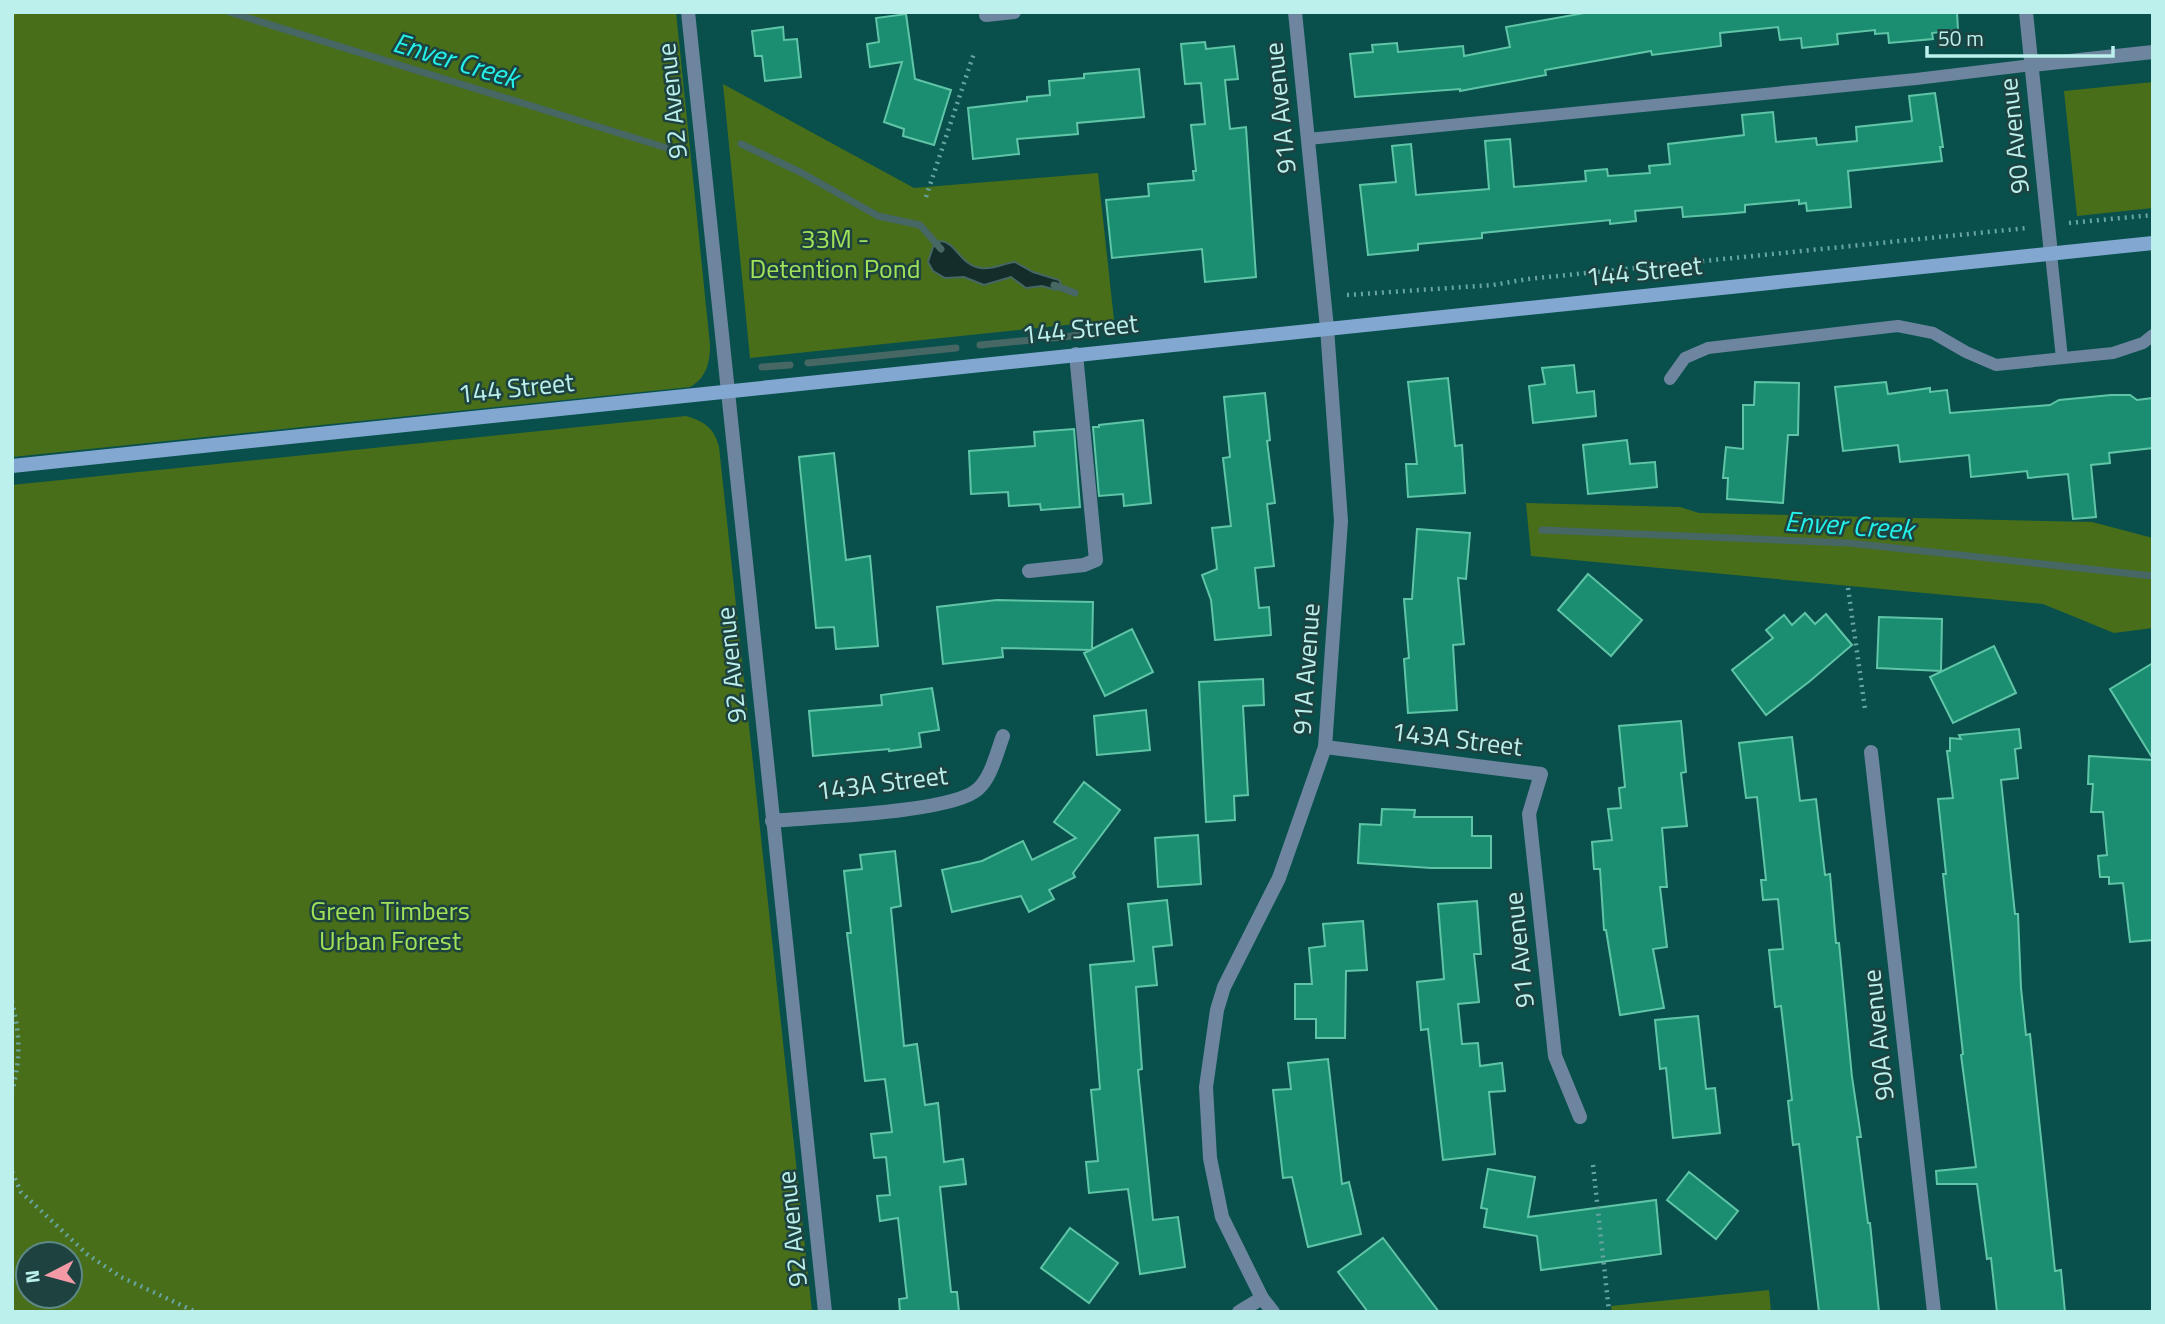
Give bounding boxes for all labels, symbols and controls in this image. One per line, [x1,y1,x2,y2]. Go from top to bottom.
scale bar [1927,14,2112,58]
water label: Enver Creek [388,20,528,100]
text: 50 m [1938,22,1984,54]
street label: 92 Avenue [646,41,697,161]
street label: 91A Avenue [1253,41,1306,176]
street label: 90 Avenue [1988,76,2039,196]
park label: 33M - Detention Pond [750,219,920,288]
street label: 144 Street [1584,245,1704,296]
street label: 144 Street [1020,303,1140,354]
street label: 144 Street [456,362,576,413]
water label: Enver Creek [1783,499,1918,551]
street label: 91A Avenue [1281,602,1330,736]
street label: 92 Avenue [705,605,756,725]
street label: 143A Street [1389,711,1525,766]
street label: 143A Street [814,755,950,810]
street label: 91 Avenue [1493,890,1544,1010]
park label: Green Timbers Urban Forest [310,891,470,960]
street label: 90A Avenue [1851,968,1904,1103]
street label: 92 Avenue [766,1169,817,1289]
north arrow [14,1240,84,1310]
text: N [16,1269,47,1285]

